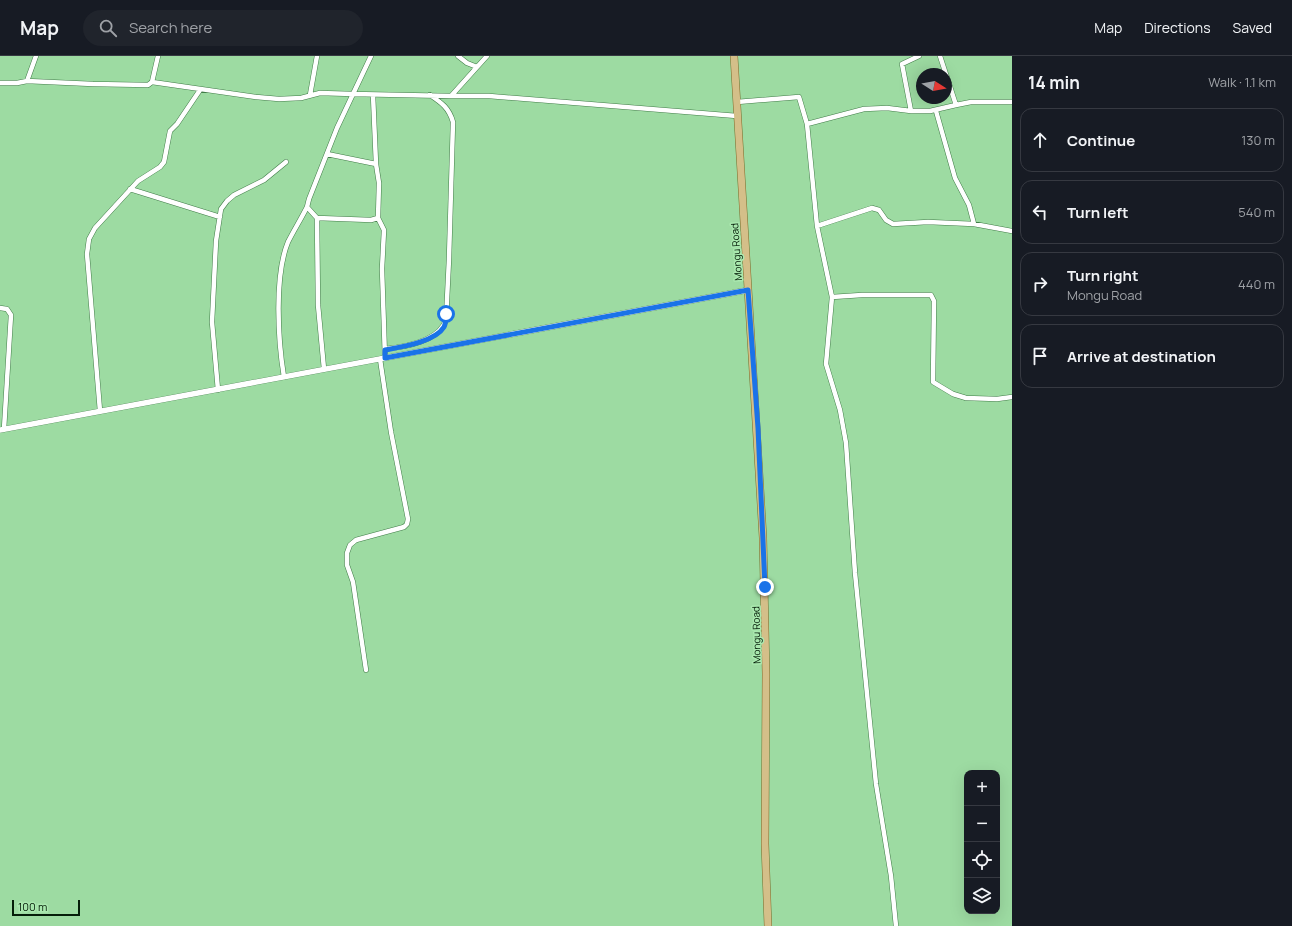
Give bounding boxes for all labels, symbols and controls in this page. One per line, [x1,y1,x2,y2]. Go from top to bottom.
search box [83,10,363,46]
text: Map [20,15,59,41]
icon: search [97,17,119,39]
text: Search here [129,17,212,38]
text: Map [1094,18,1122,37]
text: Directions [1144,18,1211,37]
text: Saved [1233,18,1272,37]
north arrow [916,68,952,104]
text: 14 min [1028,71,1080,94]
text: Walk · 1.1 km [1208,73,1276,91]
icon: ahead [1029,129,1051,151]
text: Continue [1067,130,1135,151]
text: 130 m [1241,131,1275,149]
icon: left [1029,201,1051,223]
text: Turn left [1067,202,1129,223]
text: 540 m [1238,203,1275,221]
street label: Mongu Road [727,223,745,281]
text: Turn right [1067,265,1138,286]
icon: right [1029,273,1051,295]
text: 440 m [1238,275,1275,293]
text: Mongu Road [1067,286,1142,304]
route start [437,305,455,323]
icon: arrive [1029,345,1051,367]
text: Arrive at destination [1067,346,1216,367]
route end [756,578,774,596]
street label: Mongu Road [748,606,764,664]
map controls [964,770,1000,914]
button: + [964,770,1000,806]
button: − [964,806,1000,842]
button: locate [964,842,1000,878]
button: layers [964,878,1000,914]
scale bar [12,898,80,917]
text: 100 m [18,899,47,914]

